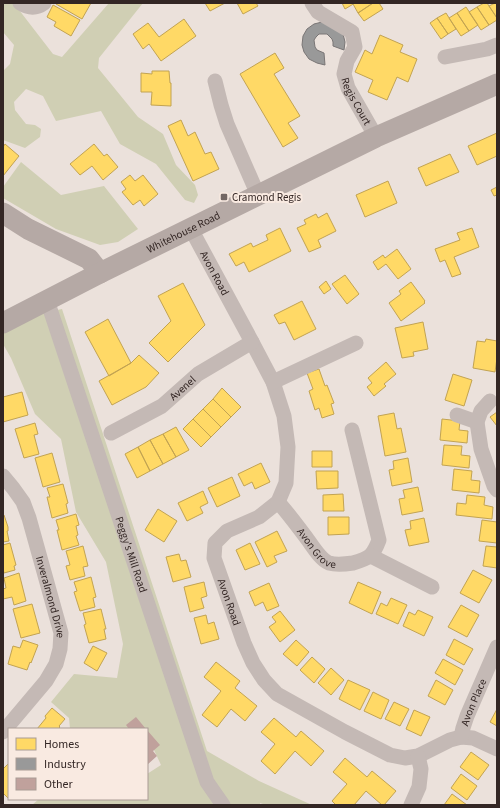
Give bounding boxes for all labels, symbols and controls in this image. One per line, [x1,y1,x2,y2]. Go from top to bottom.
street label: Regis Court [338,76,375,128]
place label: Cramond Regis [232,190,302,205]
marker: Cramond Regis [219,192,229,202]
street label: Whitehouse Road [144,207,223,256]
street label: Avon Road [197,248,233,298]
street label: Avenel [166,372,199,404]
street label: Peggy's Mill Road [112,514,151,594]
street label: Avon Grove [294,525,337,572]
street label: Inveralmond Drive [32,554,69,639]
street label: Avon Road [214,576,245,627]
street label: Avon Place [457,676,490,728]
legend [8,728,148,800]
text: Homes [44,736,79,753]
text: Industry [44,756,86,773]
text: Other [44,776,74,793]

